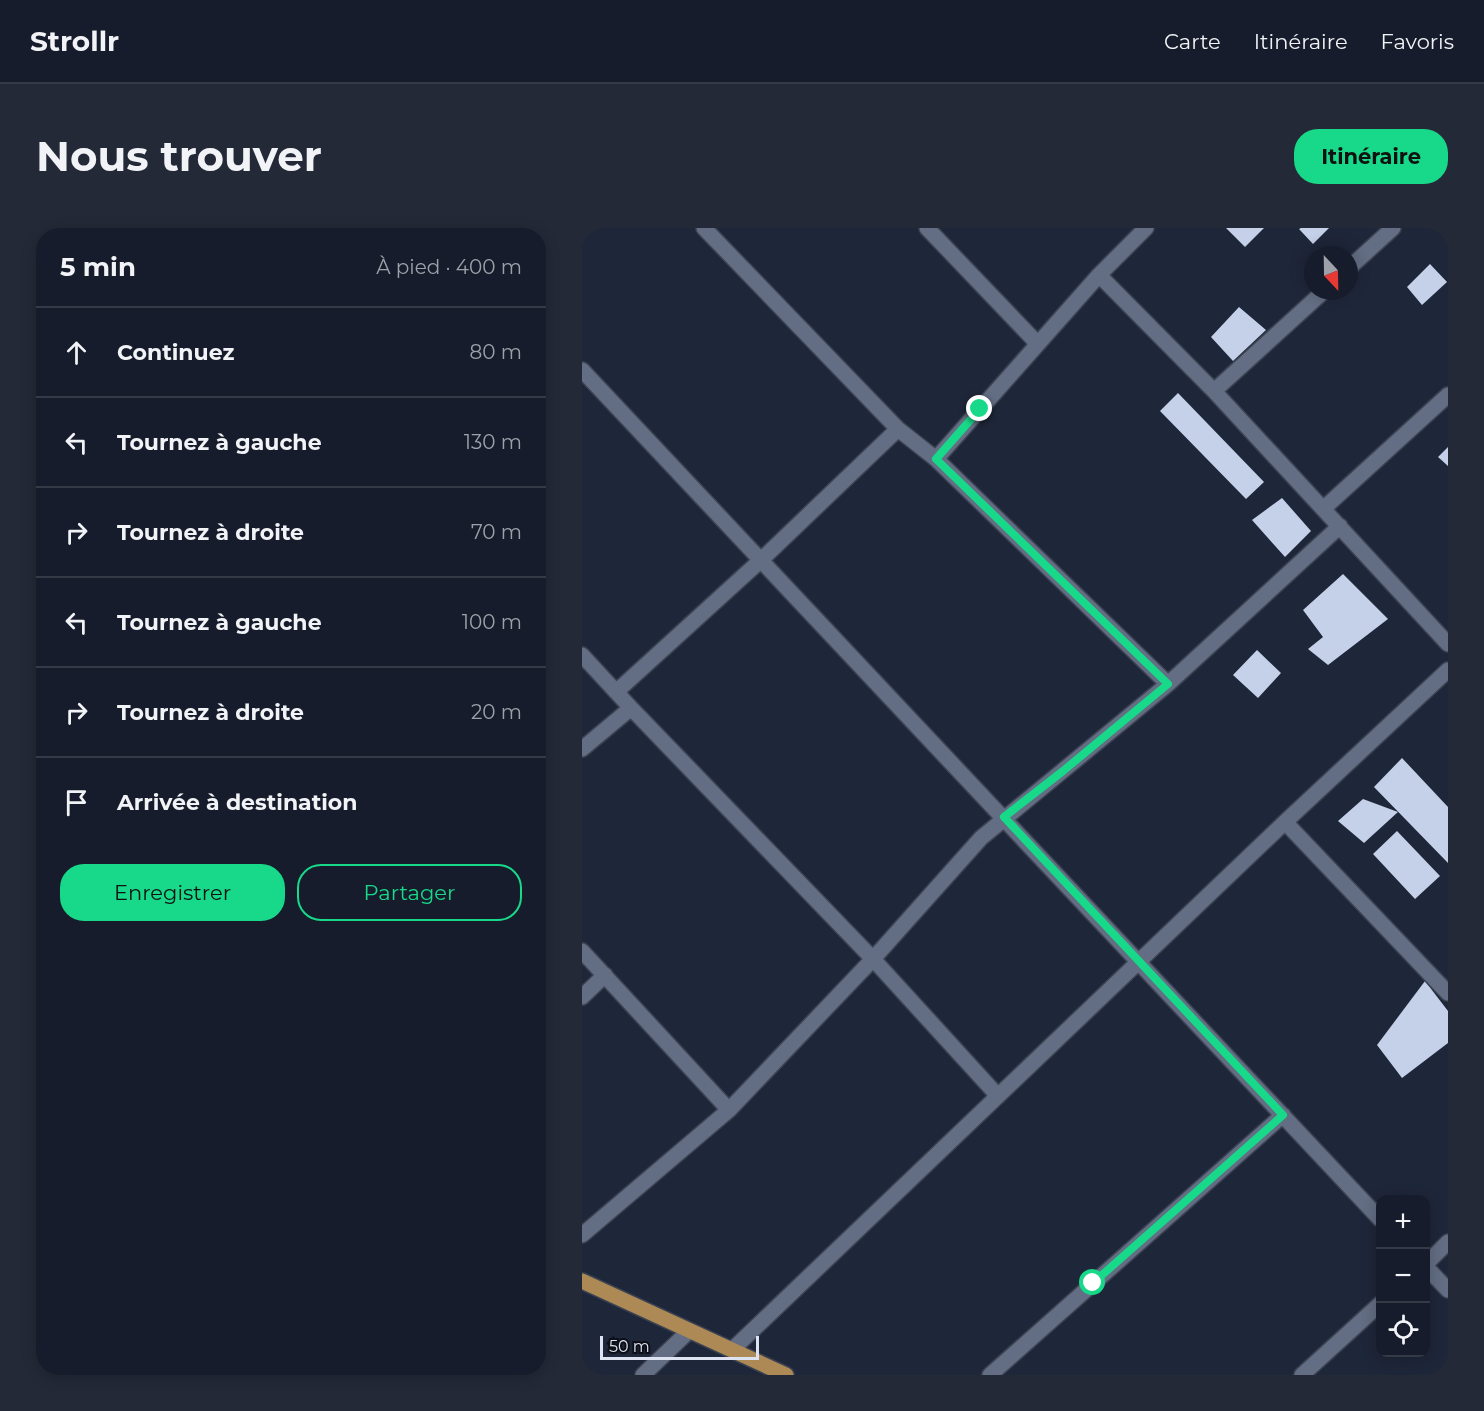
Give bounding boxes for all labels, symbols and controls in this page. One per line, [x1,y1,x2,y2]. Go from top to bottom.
text: Strollr [30,24,119,58]
text: Carte [1164,29,1221,54]
text: Itinéraire [1254,29,1348,54]
text: Favoris [1381,29,1454,54]
button: Itinéraire [1294,129,1448,184]
text: Nous trouver [36,130,322,182]
north arrow [1304,246,1358,300]
text: 5 min [60,251,136,283]
text: À pied · 400 m [376,255,522,279]
icon: ahead [60,336,93,369]
text: Continuez [117,339,234,366]
text: 80 m [470,340,522,364]
route end [966,395,992,421]
icon: left [60,426,93,459]
text: Tournez à gauche [117,429,322,456]
text: 130 m [464,430,522,454]
icon: right [60,516,93,549]
text: Tournez à droite [117,519,304,546]
text: 70 m [471,520,522,544]
icon: left [60,606,93,639]
text: Tournez à gauche [117,609,322,636]
text: 100 m [462,610,522,634]
icon: right [60,696,93,729]
text: Tournez à droite [117,699,304,726]
text: 20 m [471,700,522,724]
icon: arrive [60,786,93,819]
text: Arrivée à destination [117,789,357,816]
button: Enregistrer [60,864,285,921]
button: Partager [297,864,522,921]
map controls [1376,1195,1430,1357]
button: + [1376,1195,1430,1249]
button: − [1376,1249,1430,1303]
route start [1079,1269,1105,1295]
button: locate [1376,1303,1430,1357]
scale bar [600,1333,759,1360]
text: 50 m [609,1337,650,1356]

